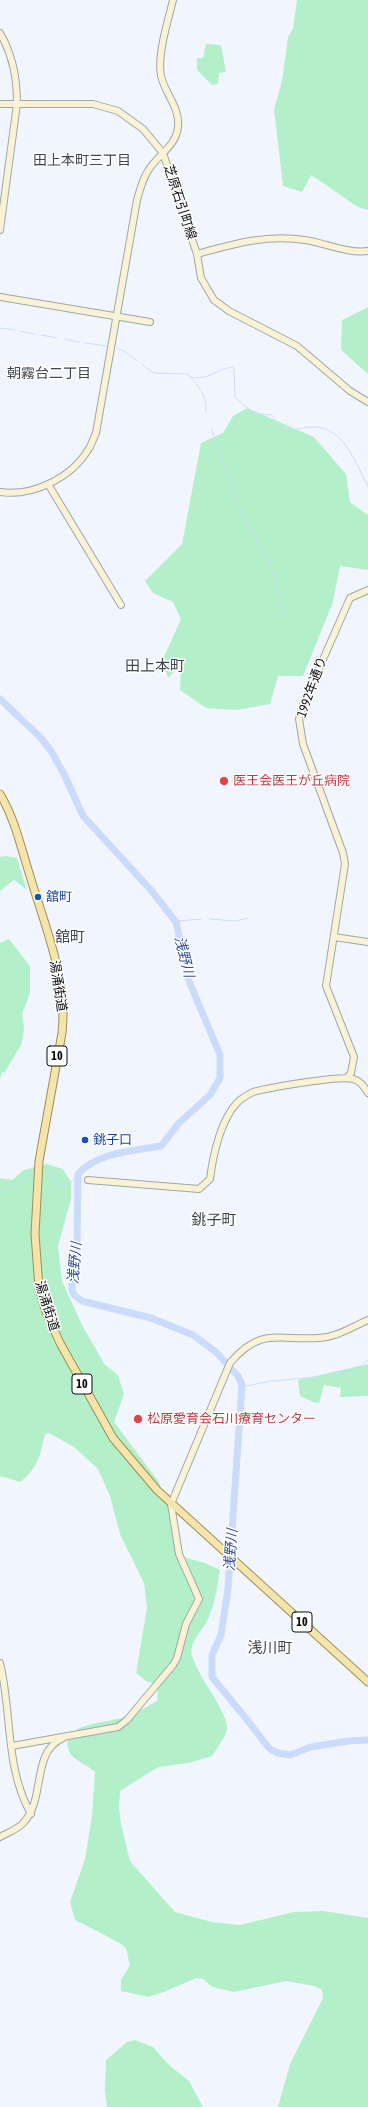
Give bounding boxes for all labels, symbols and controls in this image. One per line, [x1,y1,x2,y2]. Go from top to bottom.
district label: 田上本町三丁目 [33,153,131,169]
street label: 芝原石引町線 [161,162,199,242]
district label: 朝霧台二丁目 [7,366,91,382]
street label: 1992年通り [294,655,330,719]
district label: 田上本町 [125,657,185,675]
place label: 医王会医王が丘病院 [233,773,350,789]
marker: 医王会医王が丘病院 [218,775,230,787]
place label: 舘町 [46,889,72,905]
marker: 舘町 [33,892,43,902]
district label: 舘町 [55,928,85,946]
water label: 浅野川 [171,935,197,979]
street label: 湯涌街道 [46,959,70,1013]
road number: 10 [47,1046,67,1066]
place label: 銚子口 [93,1132,132,1148]
marker: 銚子口 [80,1135,90,1145]
district label: 銚子町 [192,1211,236,1229]
water label: 浅野川 [65,1241,85,1285]
street label: 湯涌街道 [32,1279,62,1333]
road number: 10 [72,1374,92,1394]
place label: 松原愛育会石川療育センター [147,1411,316,1427]
marker: 松原愛育会石川療育センター [132,1413,144,1425]
water label: 浅野川 [221,1528,241,1572]
road number: 10 [292,1612,312,1632]
district label: 浅川町 [248,1639,292,1657]

